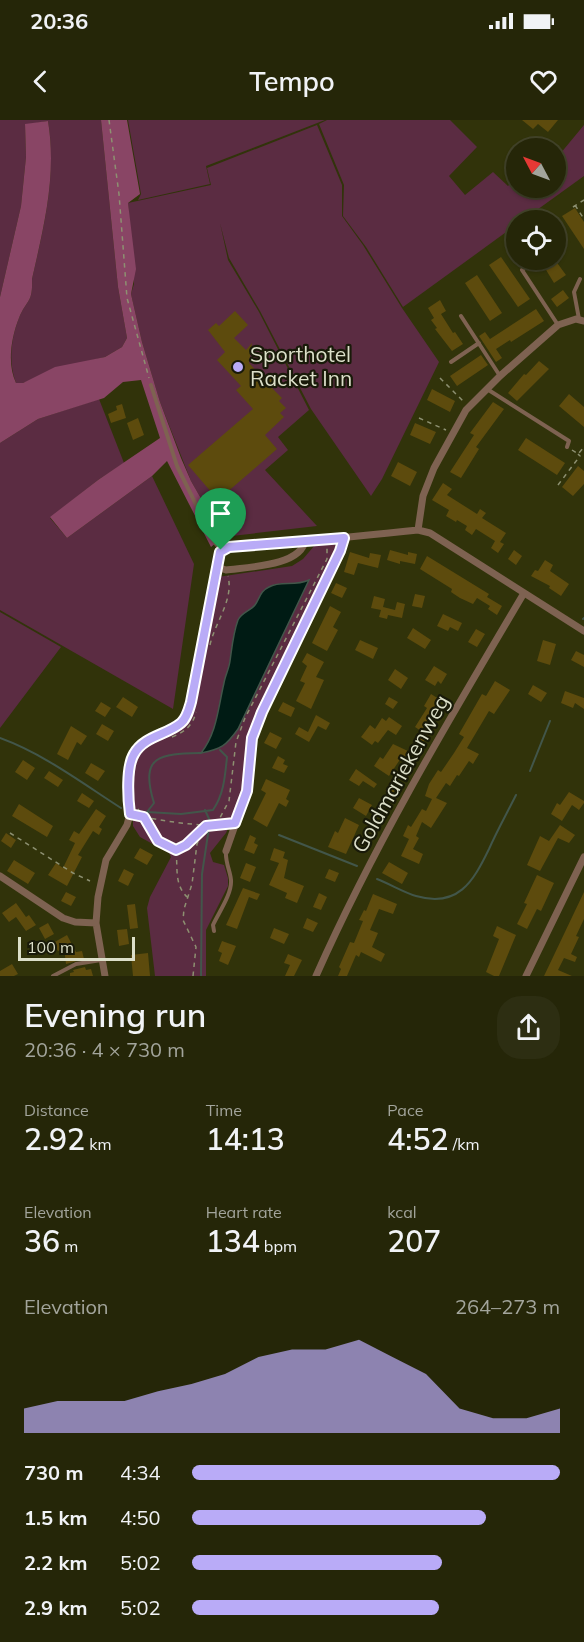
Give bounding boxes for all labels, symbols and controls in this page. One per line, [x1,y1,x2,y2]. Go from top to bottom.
text: 20:36 [30,7,88,35]
text: Tempo [249,64,335,98]
icon: back [24,65,57,98]
icon: heart [527,65,560,98]
north arrow [506,138,566,198]
map controls [506,138,566,270]
button: locate [506,210,566,270]
place label: Sporthotel Racket Inn [250,341,352,391]
marker: Sporthotel Racket Inn [231,360,245,374]
pin [195,488,246,550]
icon: arrive [204,497,237,530]
street label: Goldmariekenweg [346,690,454,857]
scale bar [18,934,135,962]
text: 100 m [27,937,74,957]
text: Evening run [24,994,206,1035]
button: share [497,996,560,1059]
text: 20:36 · 4 × 730 m [24,1037,185,1062]
text: Distance [24,1100,89,1120]
text: Time [206,1100,242,1120]
text: Pace [387,1100,423,1120]
text: 2.92 [24,1120,85,1158]
text: 14:13 [206,1120,285,1158]
text: 4:52 [387,1120,448,1158]
text: km [85,1134,112,1154]
text: /km [448,1134,479,1154]
text: Elevation [24,1202,92,1222]
text: Heart rate [206,1202,282,1222]
text: kcal [387,1202,417,1222]
text: 36 [24,1222,60,1260]
text: 134 [206,1222,260,1260]
text: 207 [387,1222,441,1260]
text: m [60,1236,78,1256]
text: bpm [260,1236,297,1256]
text: Elevation [24,1294,109,1319]
text: 264–273 m [455,1294,560,1319]
text: 730 m [24,1460,83,1485]
text: 4:34 [120,1460,161,1485]
text: 1.5 km [24,1505,87,1530]
text: 4:50 [120,1505,161,1530]
text: 2.2 km [24,1550,87,1575]
text: 5:02 [120,1550,161,1575]
text: 2.9 km [24,1595,87,1620]
text: 5:02 [120,1595,161,1620]

